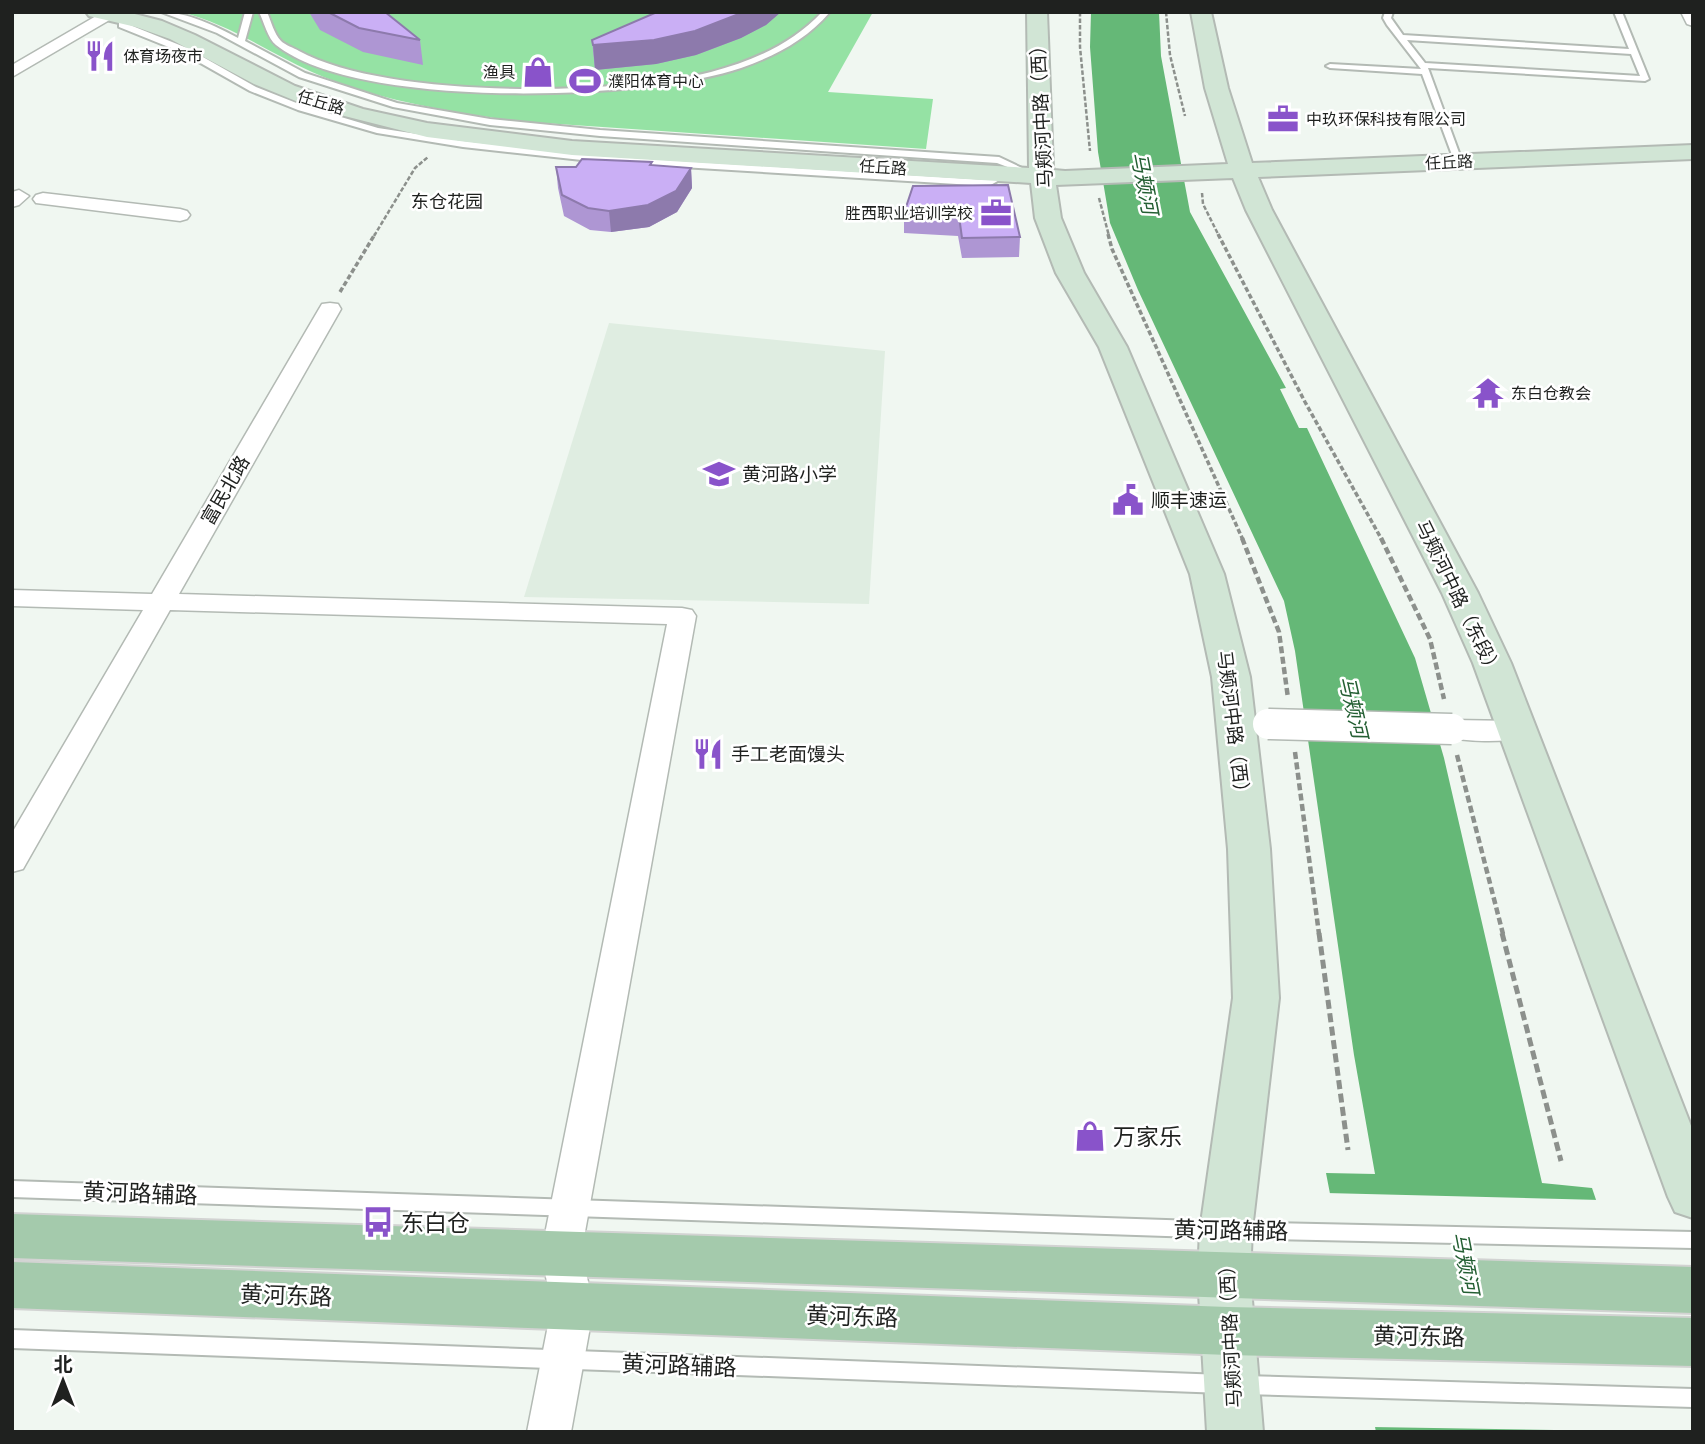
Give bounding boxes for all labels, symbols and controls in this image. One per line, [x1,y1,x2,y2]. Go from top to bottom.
street label: 马颊河中路（西） [1026,36,1056,188]
restaurant icon: 体育场夜市 [83,39,117,73]
place label: 体育场夜市 [123,47,203,65]
shop icon: 渔具 [521,55,555,89]
place label: 渔具 [483,63,515,81]
sports icon: 濮阳体育中心 [568,64,602,98]
place label: 濮阳体育中心 [608,72,704,90]
street label: 任丘路 [295,86,347,118]
office icon: 中玖环保科技有限公司 [1266,102,1300,136]
place label: 中玖环保科技有限公司 [1306,110,1466,128]
water label: 马颊河 [1127,150,1164,220]
street label: 任丘路 [1425,152,1473,172]
street label: 任丘路 [858,156,908,178]
district label: 东仓花园 [411,191,483,211]
office icon: 胜西职业培训学校 [979,196,1013,230]
place label: 胜西职业培训学校 [845,204,973,222]
temple icon: 东白仓教会 [1471,376,1505,410]
place label: 东白仓教会 [1511,384,1591,402]
street label: 富民北路 [196,452,254,528]
school or university icon: 黄河路小学 [702,457,736,491]
place label: 黄河路小学 [742,463,837,485]
public building icon: 顺丰速运 [1111,483,1145,517]
place label: 顺丰速运 [1151,489,1227,511]
street label: 马颊河中路（东段） [1412,516,1506,680]
street label: 马颊河中路（西） [1214,649,1254,803]
water label: 马颊河 [1335,674,1374,744]
restaurant icon: 手工老面馒头 [691,737,725,771]
place label: 手工老面馒头 [731,743,845,765]
shop icon: 万家乐 [1073,1119,1107,1153]
place label: 万家乐 [1113,1124,1182,1149]
street label: 黄河路辅路 [82,1179,198,1207]
bus stop icon: 东白仓 [361,1205,395,1239]
place label: 东白仓 [401,1210,470,1235]
street label: 黄河路辅路 [1173,1216,1289,1244]
water label: 马颊河 [1448,1230,1485,1300]
street label: 马颊河中路（西） [1215,1256,1245,1408]
street label: 黄河东路 [240,1281,332,1309]
street label: 黄河东路 [806,1302,898,1330]
street label: 黄河东路 [1373,1323,1465,1349]
north arrow [28,1346,98,1416]
street label: 黄河路辅路 [621,1351,737,1379]
text: 北 [53,1353,73,1375]

